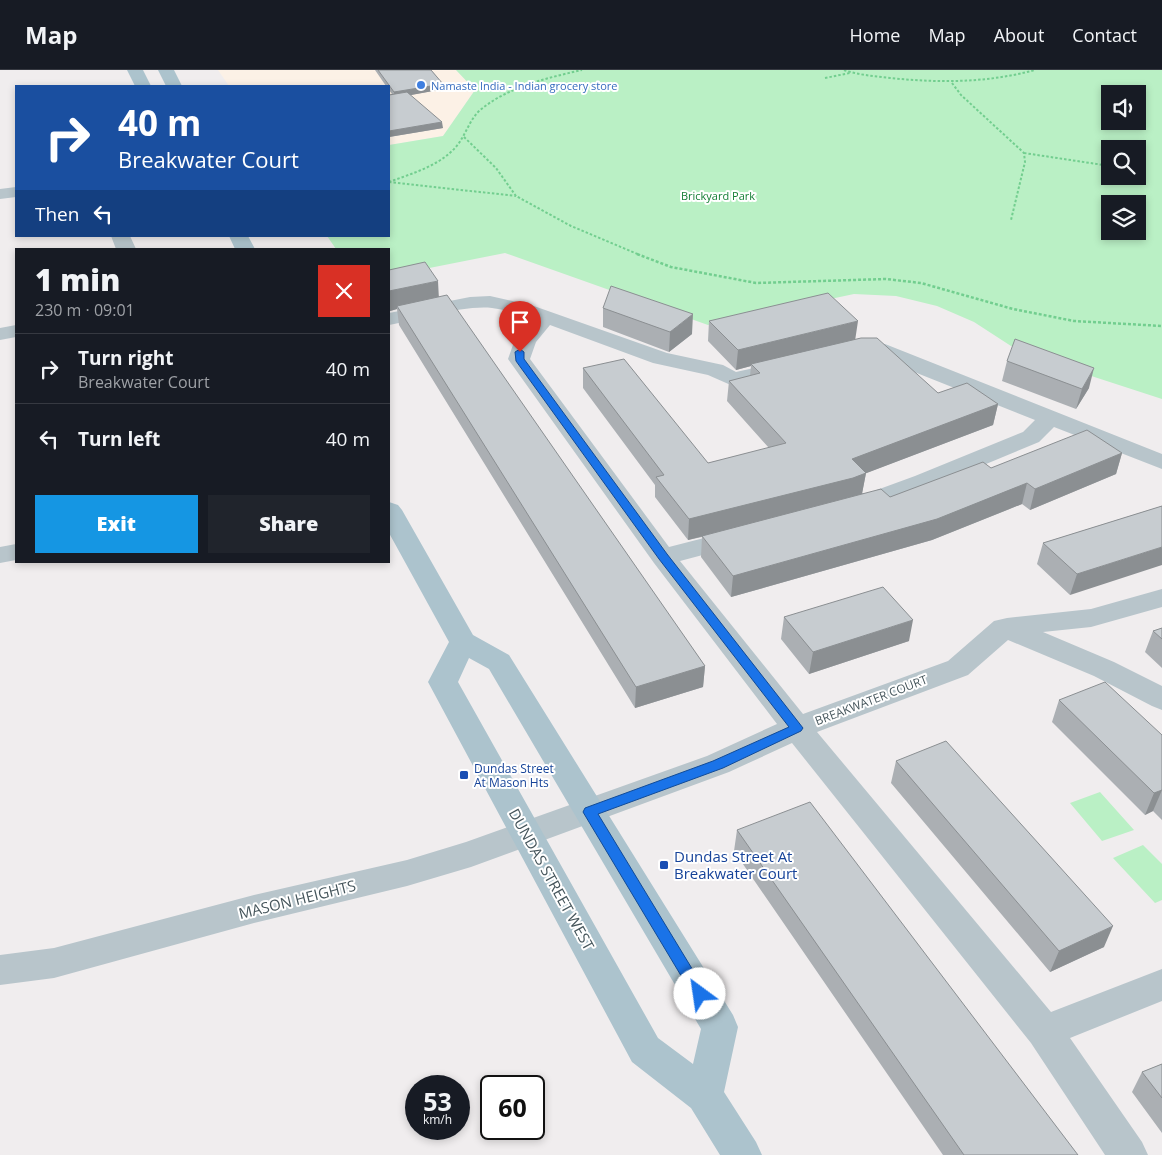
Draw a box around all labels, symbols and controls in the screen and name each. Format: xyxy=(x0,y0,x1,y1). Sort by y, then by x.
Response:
text: Map xyxy=(25,18,77,51)
text: Home xyxy=(850,23,900,47)
text: Map xyxy=(928,23,966,47)
text: About xyxy=(994,23,1044,47)
text: Contact xyxy=(1072,23,1137,47)
place label: Namaste India - Indian grocery store xyxy=(431,78,617,93)
marker: Namaste India - Indian grocery store xyxy=(415,79,427,91)
map controls xyxy=(1101,85,1146,240)
button: sound xyxy=(1101,85,1146,130)
text: 40 m xyxy=(118,99,201,146)
icon: right xyxy=(35,105,100,170)
button: search xyxy=(1101,140,1146,185)
text: Breakwater Court xyxy=(118,144,299,174)
park label: Brickyard Park xyxy=(681,188,755,203)
button: layers xyxy=(1101,195,1146,240)
icon: left xyxy=(89,200,117,228)
text: Then xyxy=(35,201,79,227)
text: 1 min xyxy=(35,259,120,300)
button: close xyxy=(318,265,370,317)
text: 230 m · 09:01 xyxy=(35,299,135,321)
pin xyxy=(499,301,541,352)
icon: arrive xyxy=(506,308,534,336)
text: Turn right xyxy=(78,345,173,371)
icon: right xyxy=(35,355,63,383)
text: 40 m xyxy=(326,356,370,382)
text: Breakwater Court xyxy=(78,371,210,393)
icon: left xyxy=(35,425,63,453)
text: Turn left xyxy=(78,426,160,452)
text: 40 m xyxy=(326,426,370,452)
button: Exit xyxy=(35,495,198,553)
button: Share xyxy=(208,495,370,553)
street label: BREAKWATER COURT xyxy=(812,671,930,729)
place label: Dundas Street At Mason Hts xyxy=(474,760,554,791)
marker: Dundas Street At Mason Hts xyxy=(458,769,470,781)
street label: DUNDAS STREET WEST xyxy=(505,805,600,954)
place label: Dundas Street At Breakwater Court xyxy=(674,846,797,883)
marker: Dundas Street At Breakwater Court xyxy=(658,859,670,871)
street label: MASON HEIGHTS xyxy=(236,875,358,923)
position arrow xyxy=(673,967,725,1019)
speed limit sign: 60 xyxy=(480,1075,545,1140)
text: 53 xyxy=(423,1084,452,1118)
text: km/h xyxy=(423,1111,452,1128)

